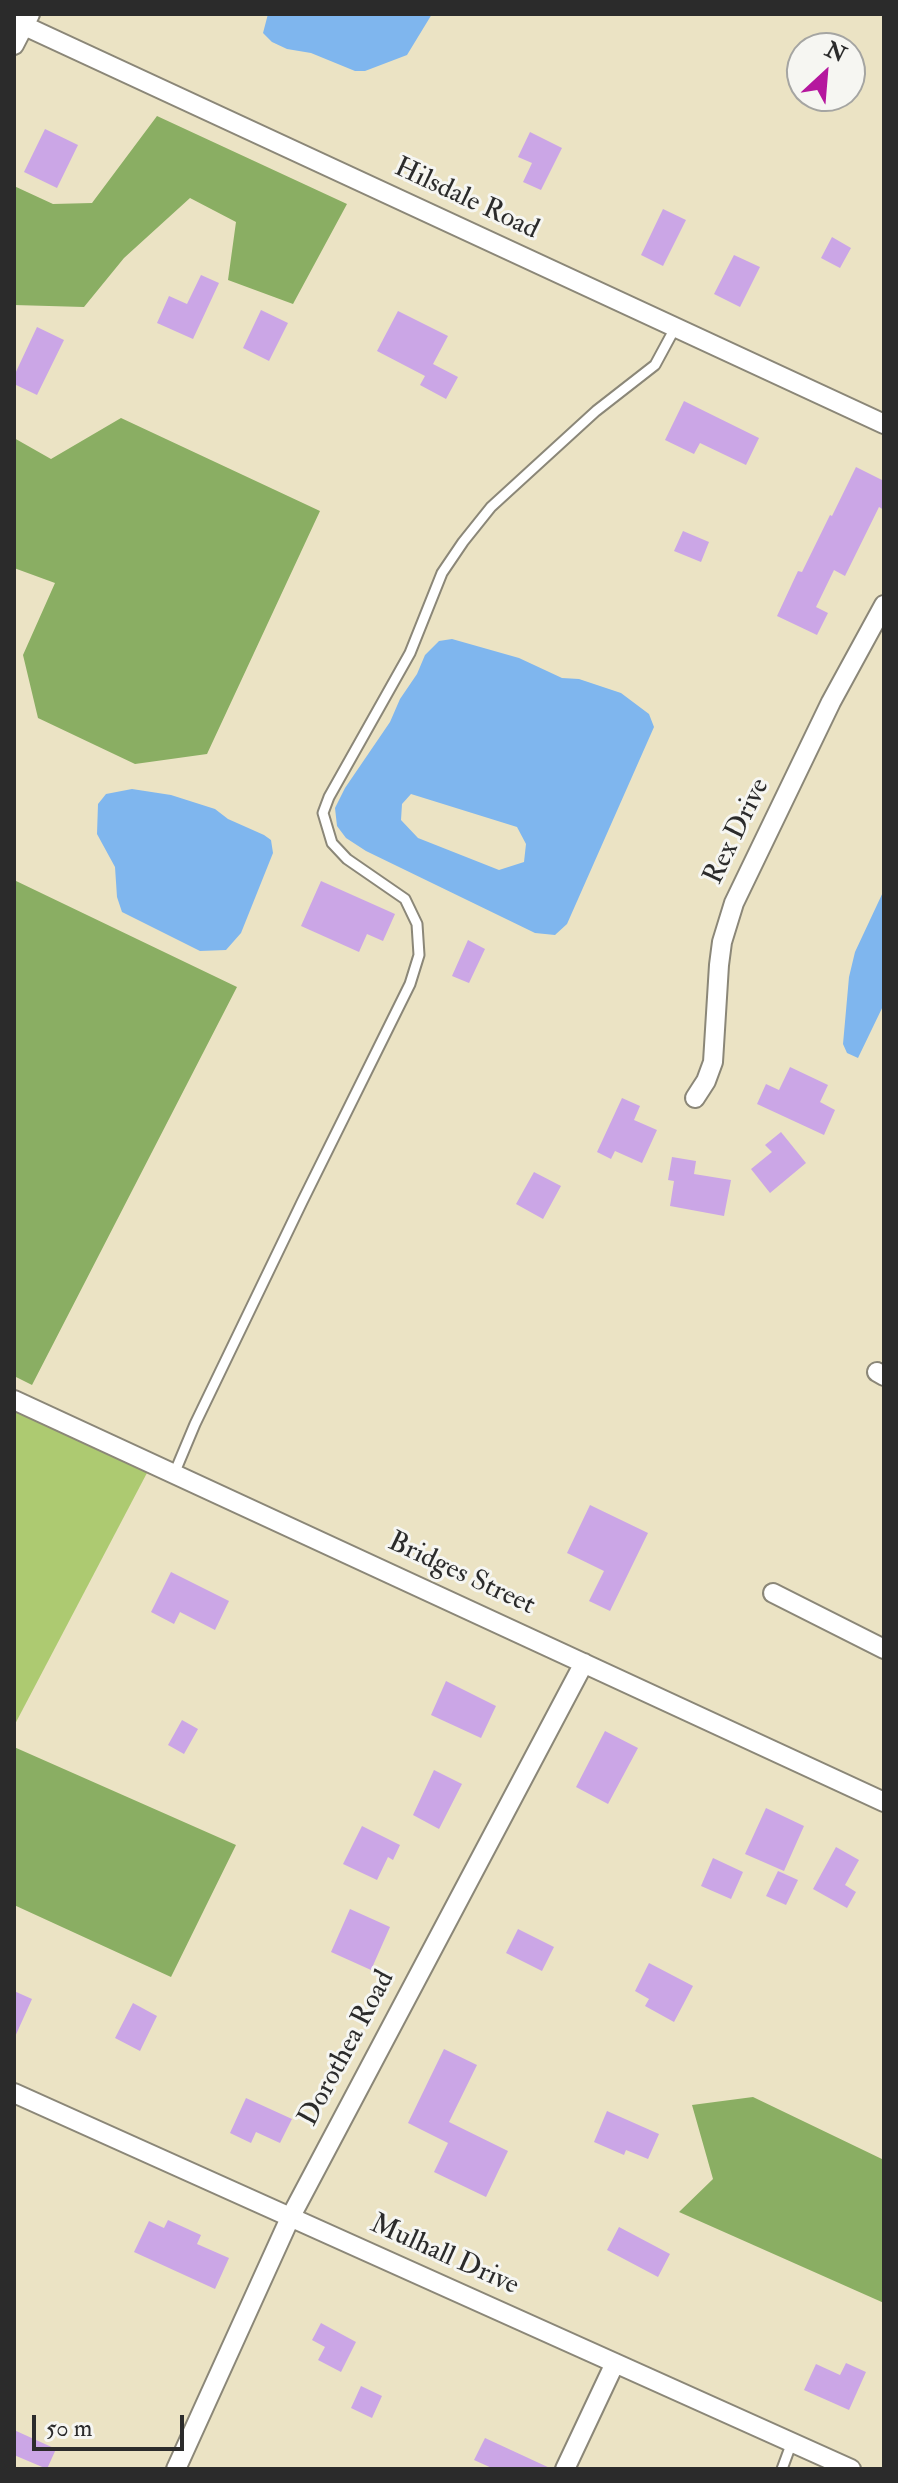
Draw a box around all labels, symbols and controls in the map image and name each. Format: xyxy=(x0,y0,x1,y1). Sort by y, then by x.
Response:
north arrow xyxy=(786,32,866,112)
text: N xyxy=(821,35,851,69)
street label: Hilsdale Road xyxy=(388,152,544,248)
street label: Rex Drive xyxy=(698,773,778,891)
street label: Bridges Street xyxy=(382,1526,540,1624)
street label: Dorothea Road xyxy=(293,1965,403,2133)
street label: Mulhall Drive xyxy=(365,2208,523,2304)
scale bar xyxy=(36,2399,188,2449)
text: 50 m xyxy=(46,2413,92,2444)

